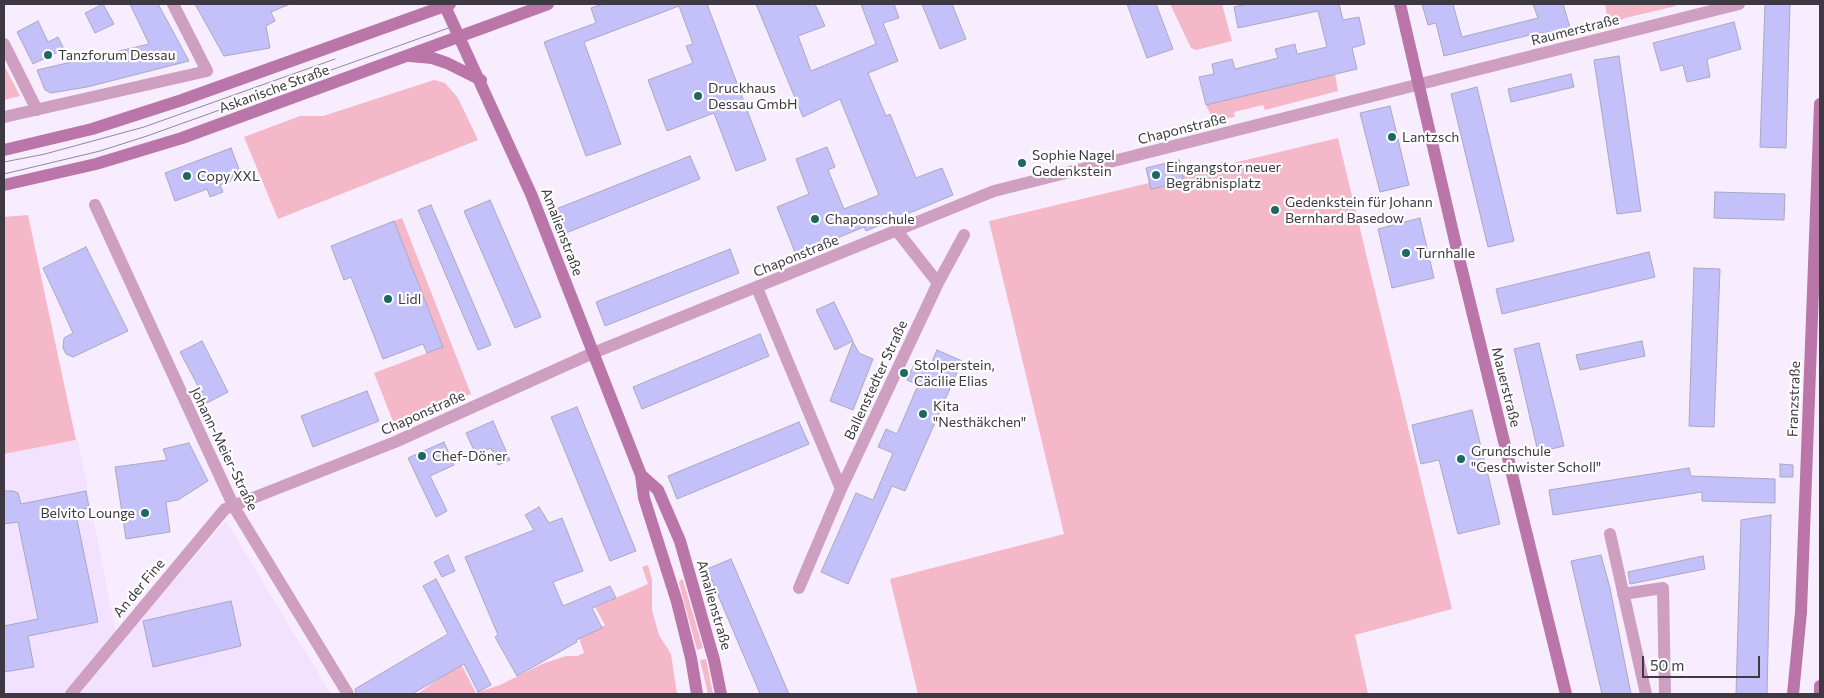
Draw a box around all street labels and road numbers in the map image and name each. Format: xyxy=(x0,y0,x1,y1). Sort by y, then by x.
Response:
street label: Raumerstraße xyxy=(1529,11,1621,49)
street label: Askanische Straße xyxy=(216,61,332,117)
street label: Chaponstraße xyxy=(1136,110,1228,148)
street label: Amalienstraße xyxy=(538,186,586,278)
street label: Chaponstraße xyxy=(751,231,841,281)
street label: Ballenstedter Straße xyxy=(841,318,911,442)
street label: Mauerstraße xyxy=(1488,345,1524,429)
street label: Franzstraße xyxy=(1784,361,1804,437)
street label: Johann-Meier-Straße xyxy=(187,384,261,514)
street label: Chaponstraße xyxy=(378,387,468,439)
street label: An der Fine xyxy=(110,555,168,621)
street label: Amalienstraße xyxy=(693,558,735,652)

